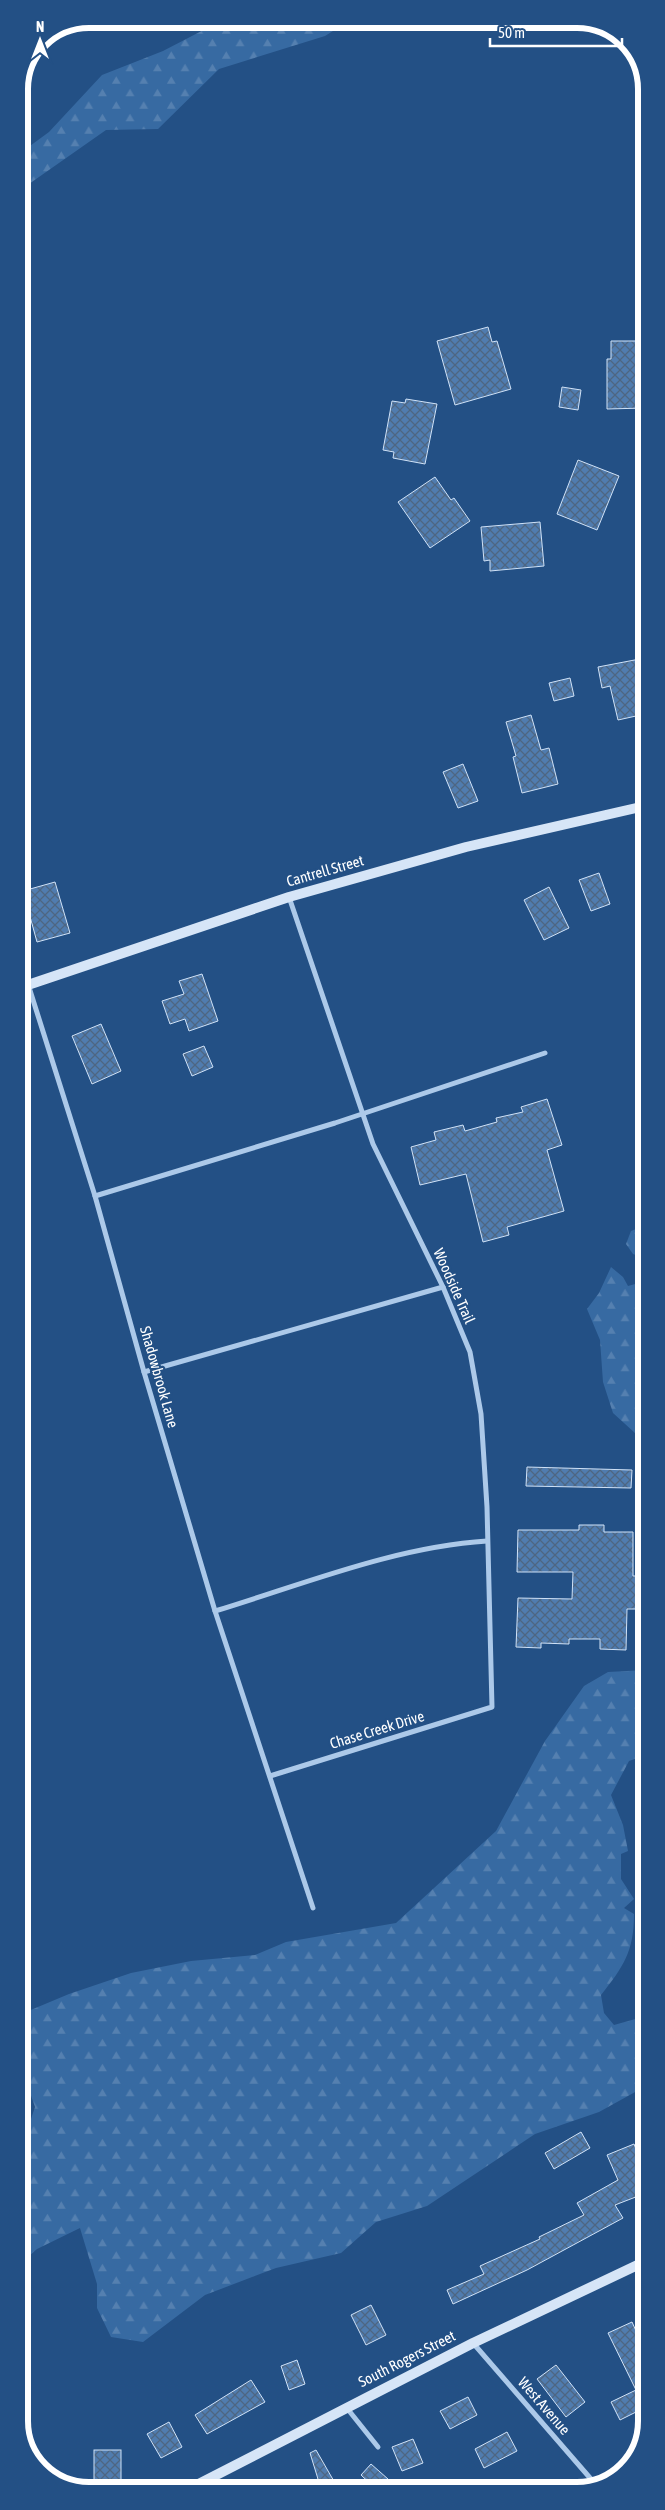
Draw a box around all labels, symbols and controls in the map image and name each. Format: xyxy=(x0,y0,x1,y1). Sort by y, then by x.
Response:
north arrow xyxy=(15,15,65,65)
scale bar xyxy=(490,15,622,47)
text: N xyxy=(36,19,44,35)
text: 50 m xyxy=(498,24,525,41)
street label: Cantrell Street xyxy=(284,851,365,890)
street label: Woodside Trail xyxy=(430,1246,479,1326)
street label: Shadowbrook Lane xyxy=(137,1324,182,1430)
street label: Chase Creek Drive xyxy=(328,1707,426,1752)
street label: South Rogers Street xyxy=(355,2327,458,2390)
street label: West Avenue xyxy=(515,2374,574,2438)

